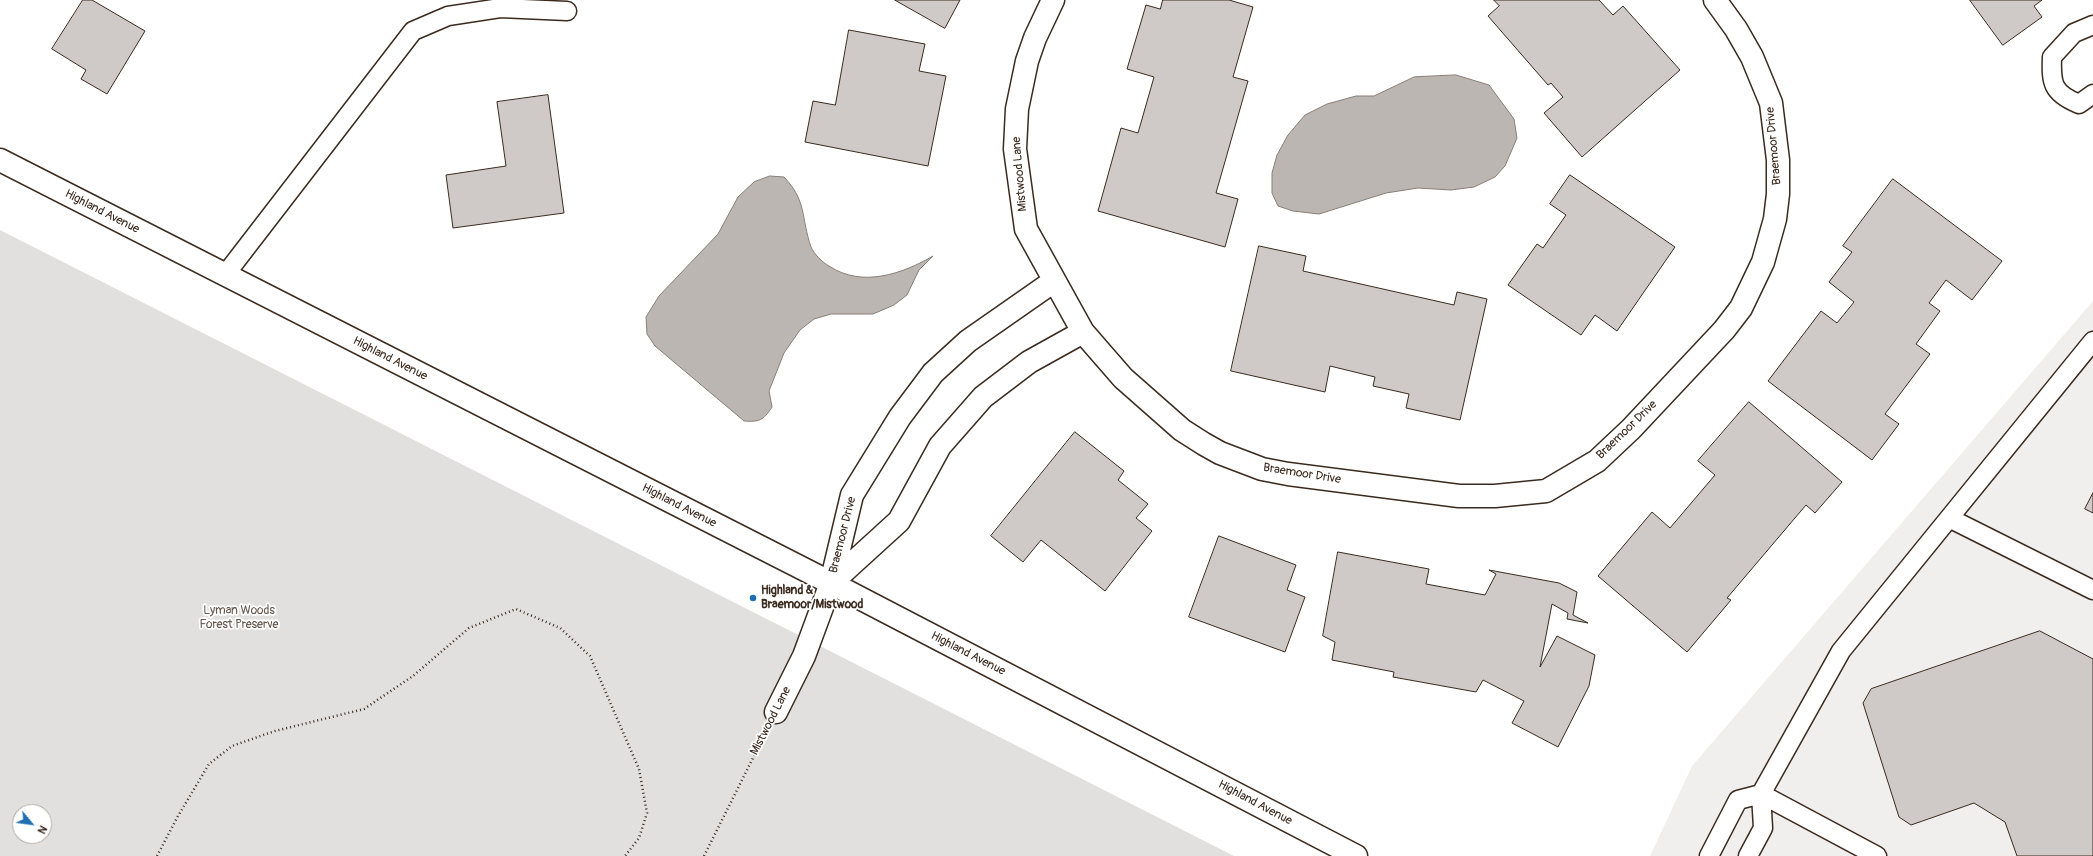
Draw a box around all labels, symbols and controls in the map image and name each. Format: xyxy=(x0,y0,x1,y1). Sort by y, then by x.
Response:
street label: Braemoor Drive xyxy=(1763,106,1785,186)
street label: Mistwood Lane xyxy=(1010,136,1030,212)
street label: Highland Avenue xyxy=(62,187,142,237)
street label: Highland Avenue xyxy=(350,334,430,384)
street label: Braemoor Drive xyxy=(1594,398,1660,462)
street label: Braemoor Drive xyxy=(1262,461,1342,487)
street label: Highland Avenue xyxy=(639,481,719,531)
street label: Braemoor Drive xyxy=(827,495,859,575)
place label: Highland & Braemoor/Mistwood xyxy=(761,584,863,612)
marker: Highland & Braemoor/Mistwood xyxy=(748,593,758,603)
park label: Lyman Woods Forest Preserve xyxy=(199,604,279,632)
street label: Highland Avenue xyxy=(928,629,1008,679)
street label: Mistwood Lane xyxy=(748,684,794,758)
street label: Highland Avenue xyxy=(1216,777,1294,829)
north arrow xyxy=(12,804,52,844)
text: N xyxy=(35,823,50,836)

